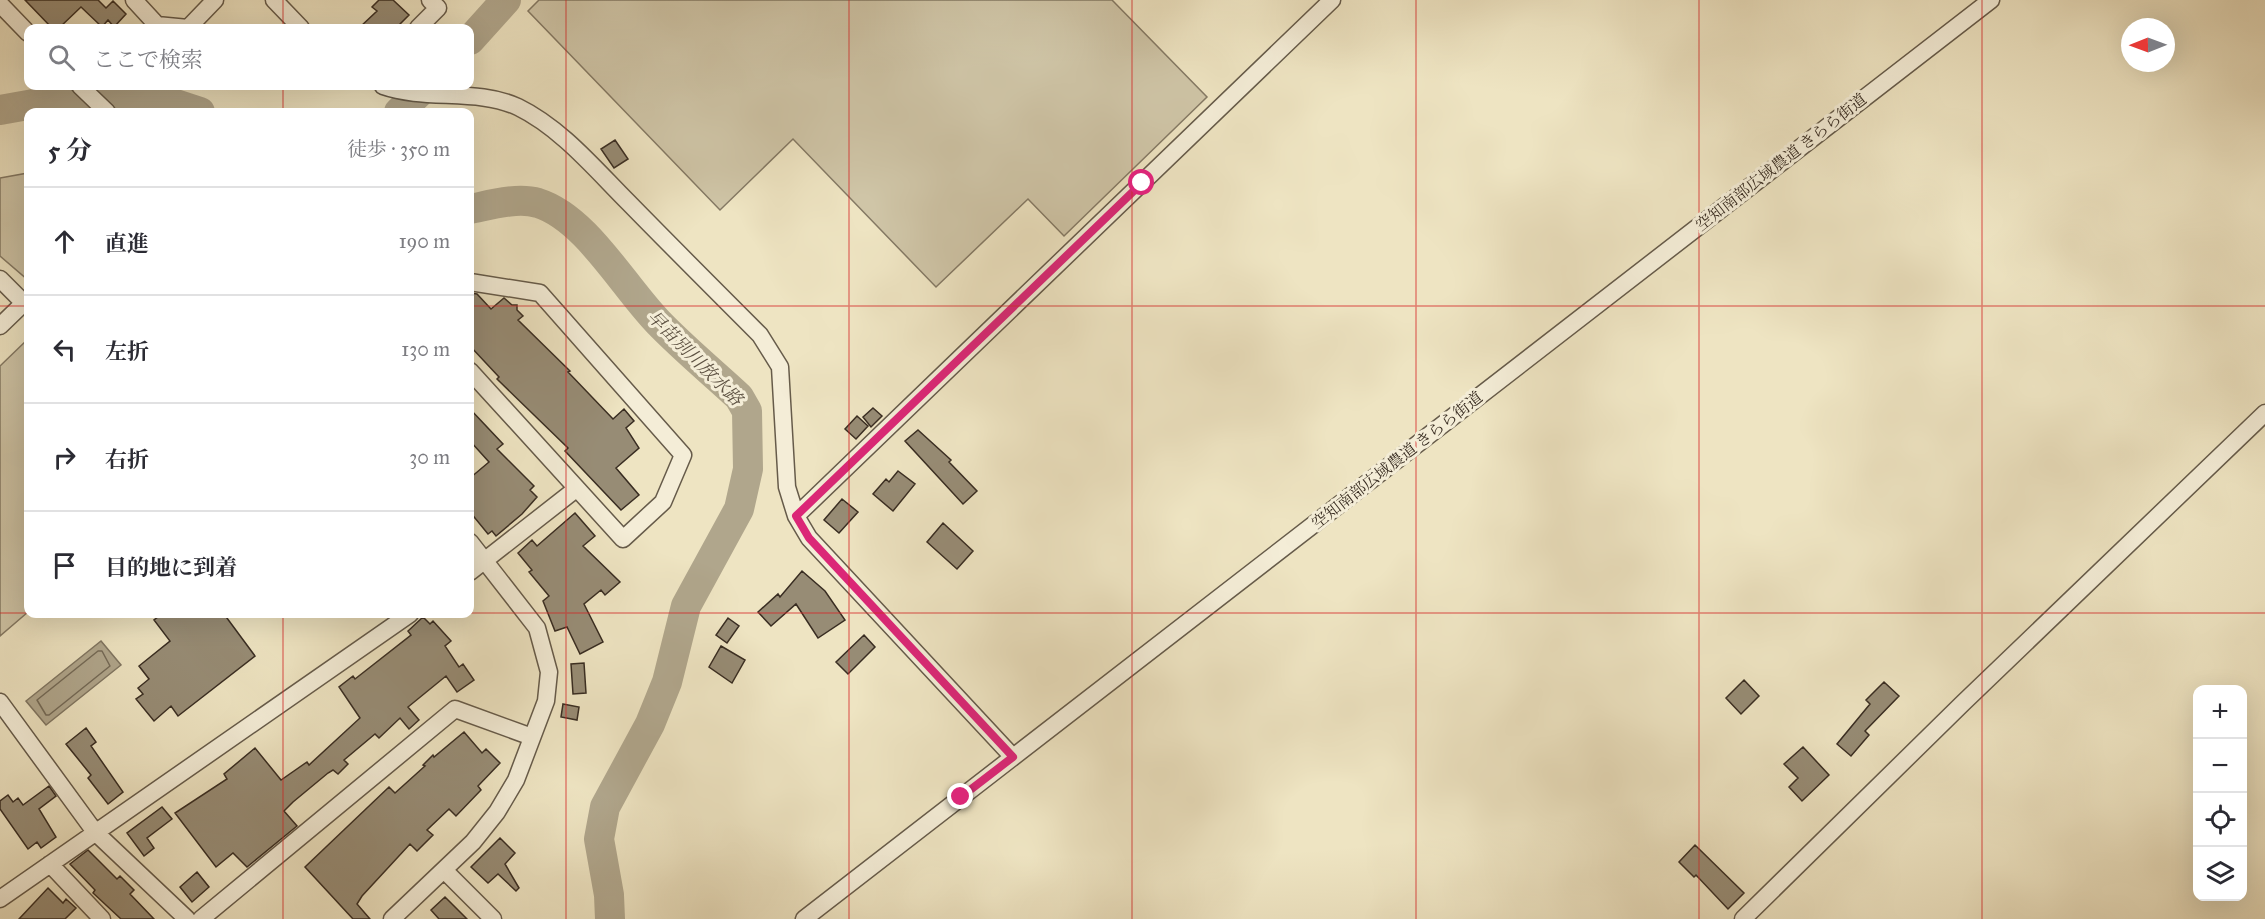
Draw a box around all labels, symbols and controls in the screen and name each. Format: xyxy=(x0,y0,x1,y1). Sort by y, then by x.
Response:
north arrow xyxy=(2121,18,2175,72)
search box xyxy=(24,24,474,90)
icon: search xyxy=(45,41,78,74)
text: ここで検索 xyxy=(93,46,203,73)
street label: 空知南部広域農道 きらら街道 xyxy=(1692,89,1870,235)
text: 5 分 xyxy=(48,134,92,166)
text: 徒歩 · 350 m xyxy=(347,137,450,161)
route start xyxy=(1128,169,1154,195)
icon: ahead xyxy=(48,225,81,258)
text: 190 m xyxy=(399,229,450,253)
text: 直進 xyxy=(105,230,149,257)
water label: 早苗別川放水路 xyxy=(643,306,749,412)
icon: left xyxy=(48,333,81,366)
text: 130 m xyxy=(401,337,450,361)
text: 左折 xyxy=(105,338,149,365)
street label: 空知南部広域農道 きらら街道 xyxy=(1308,387,1486,533)
icon: right xyxy=(48,441,81,474)
text: 30 m xyxy=(409,445,450,469)
text: 右折 xyxy=(105,446,149,473)
icon: arrive xyxy=(48,549,81,582)
text: 目的地に到着 xyxy=(105,554,237,581)
map controls xyxy=(2193,685,2247,901)
button: + xyxy=(2193,685,2247,739)
button: − xyxy=(2193,739,2247,793)
route end xyxy=(947,783,973,809)
button: locate xyxy=(2193,793,2247,847)
button: layers xyxy=(2193,847,2247,901)

